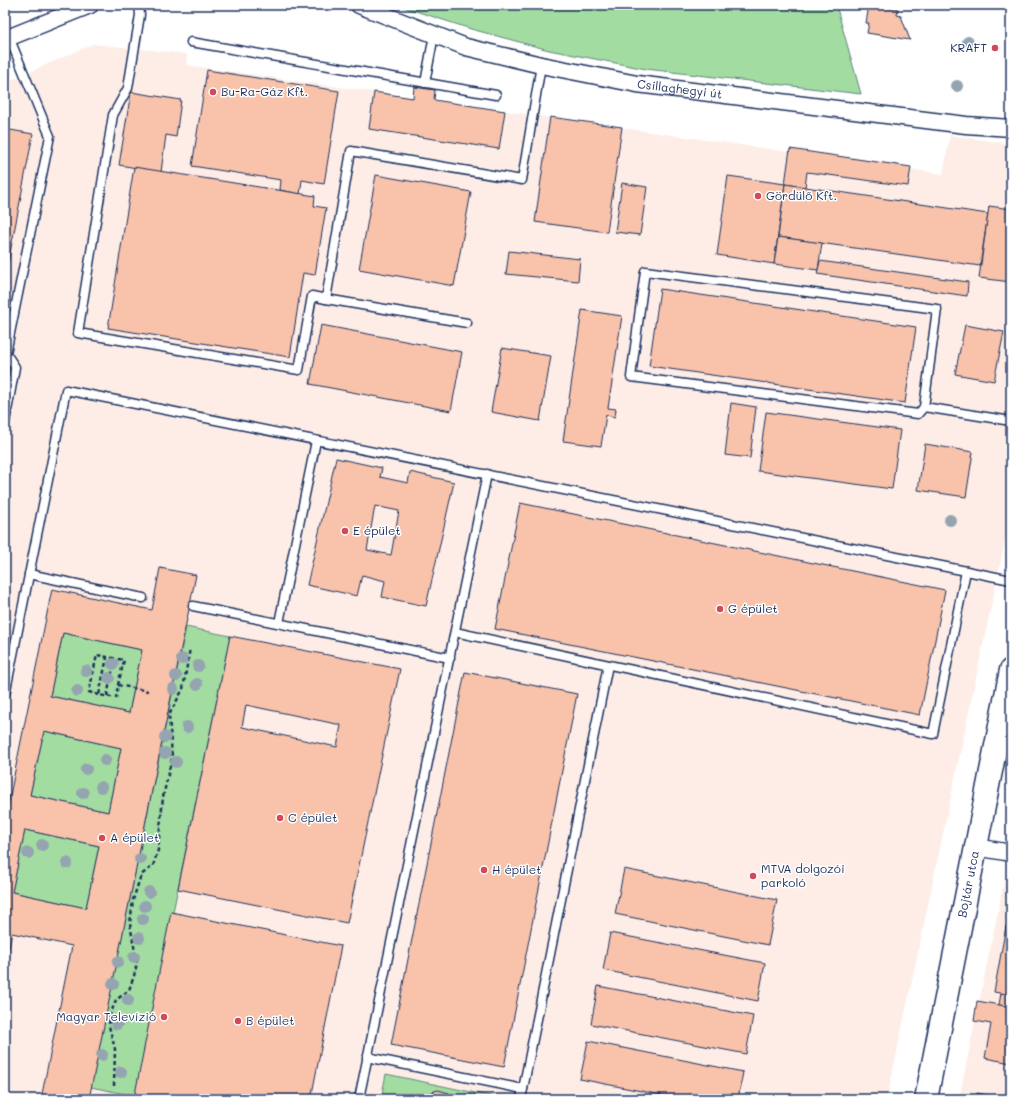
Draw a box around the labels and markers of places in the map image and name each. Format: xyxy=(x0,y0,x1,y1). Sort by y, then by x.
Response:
place label: KRAFT xyxy=(950,39,987,55)
marker: KRAFT xyxy=(990,43,1000,53)
place label: Bu-Ra-Gáz Kft. xyxy=(221,83,308,99)
marker: Bu-Ra-Gáz Kft. xyxy=(208,87,218,97)
place label: Gördülő Kft. xyxy=(766,187,837,203)
marker: Gördülő Kft. xyxy=(753,191,763,201)
place label: E épület xyxy=(353,522,401,538)
marker: E épület xyxy=(340,526,350,536)
place label: G épület xyxy=(728,600,778,616)
marker: G épület xyxy=(715,604,725,614)
place label: C épület xyxy=(288,809,338,825)
marker: C épület xyxy=(275,813,285,823)
place label: A épület xyxy=(110,829,159,845)
marker: A épület xyxy=(97,833,107,843)
place label: MTVA dolgozói parkoló xyxy=(761,860,845,890)
place label: H épület xyxy=(492,861,542,877)
marker: H épület xyxy=(479,865,489,875)
marker: MTVA dolgozói parkoló xyxy=(748,871,758,881)
place label: Magyar Televízió xyxy=(56,1008,156,1024)
marker: Magyar Televízió xyxy=(159,1012,169,1022)
place label: B épület xyxy=(246,1012,294,1028)
marker: B épület xyxy=(233,1016,243,1026)

